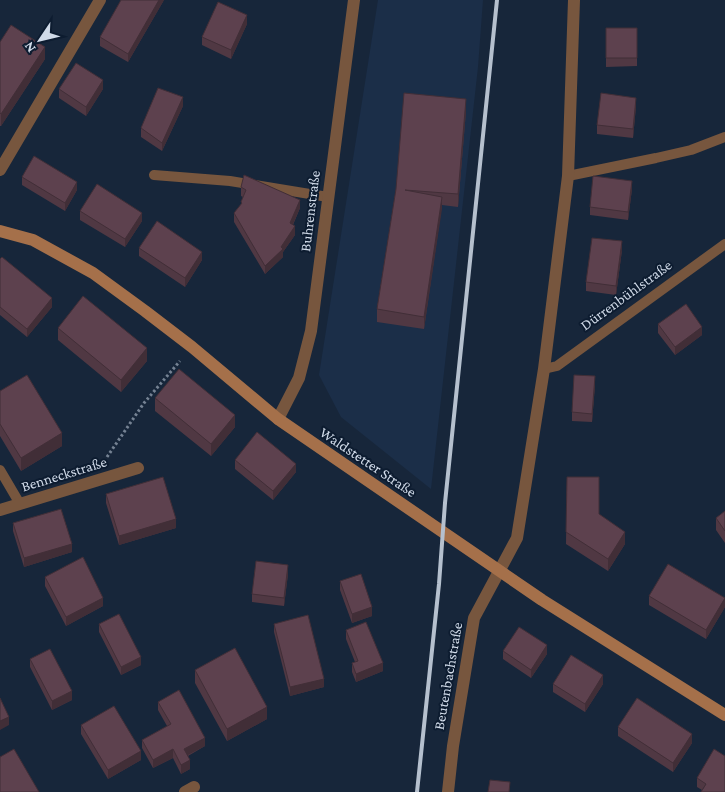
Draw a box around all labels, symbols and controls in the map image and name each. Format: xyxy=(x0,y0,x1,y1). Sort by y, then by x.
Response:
north arrow xyxy=(15,15,65,65)
text: N xyxy=(20,39,39,56)
street label: Buhrenstraße xyxy=(297,169,323,252)
street label: Dürrenbühlstraße xyxy=(577,256,675,333)
street label: Waldstetter Straße xyxy=(317,424,420,500)
street label: Benneckstraße xyxy=(19,453,109,495)
street label: Beutenbachstraße xyxy=(431,621,465,731)

